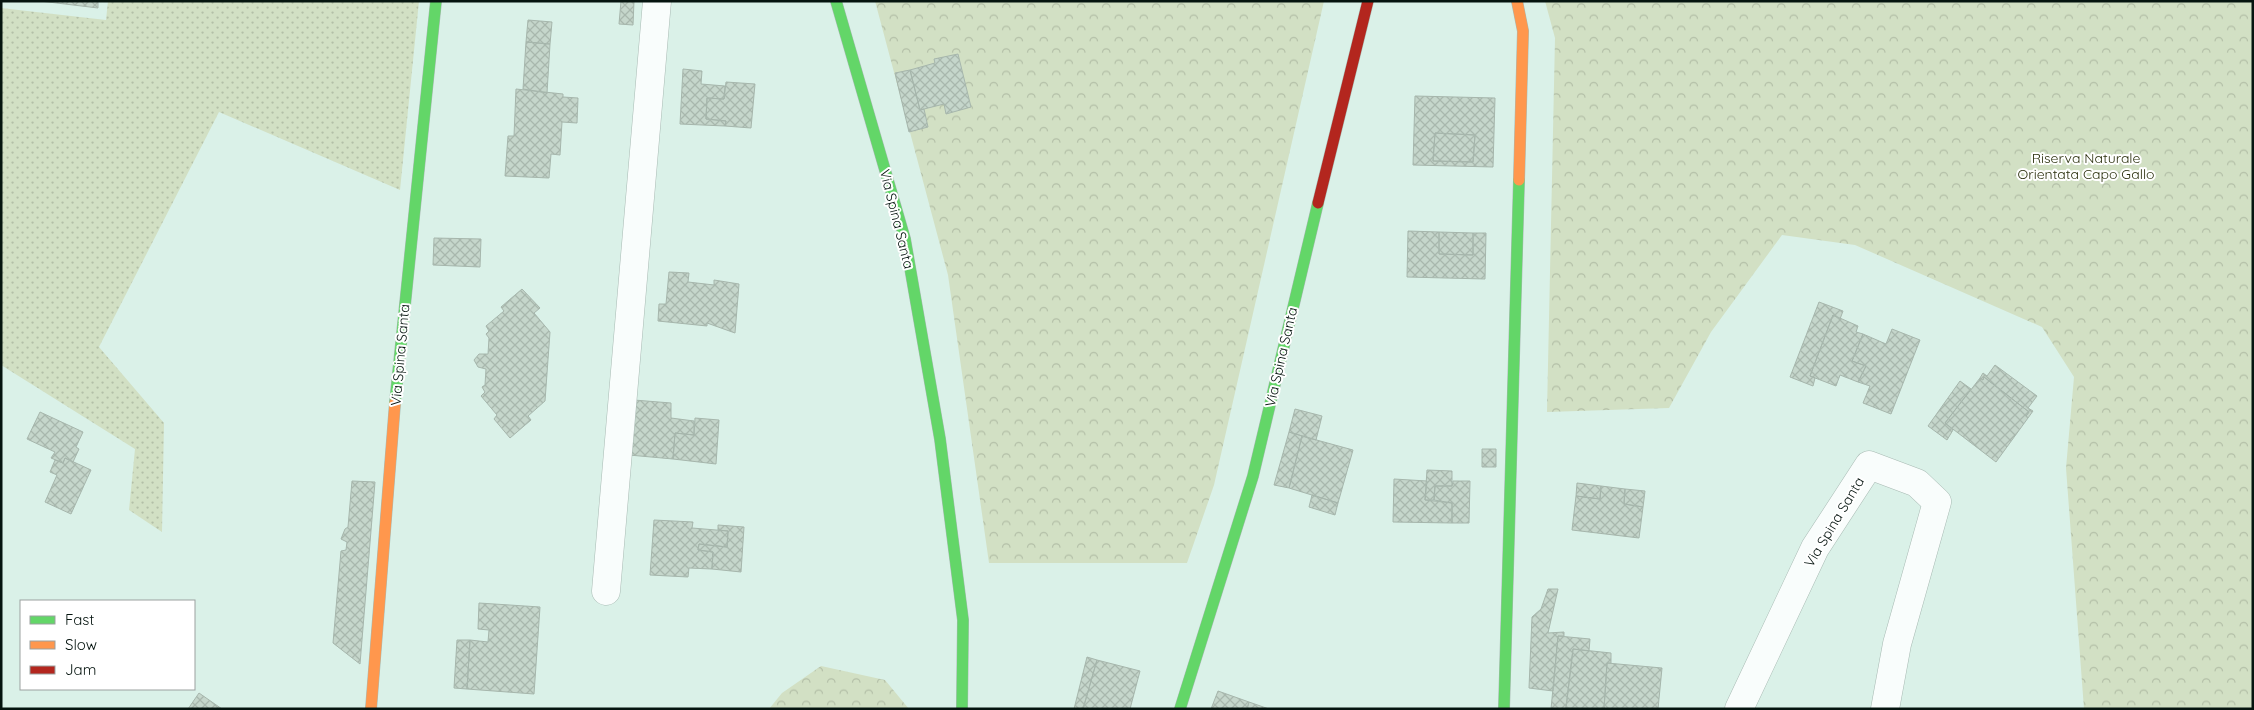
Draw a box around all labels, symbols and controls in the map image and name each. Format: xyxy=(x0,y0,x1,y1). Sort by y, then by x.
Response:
park label: Riserva Naturale Orientata Capo Gallo xyxy=(2018,149,2154,183)
street label: Via Spina Santa xyxy=(876,167,918,271)
street label: Via Spina Santa xyxy=(387,303,413,407)
street label: Via Spina Santa xyxy=(1261,305,1301,409)
street label: Via Spina Santa xyxy=(1800,474,1868,570)
legend xyxy=(20,600,195,690)
text: Fast xyxy=(65,610,94,629)
text: Slow xyxy=(65,635,97,654)
text: Jam xyxy=(65,660,96,679)

